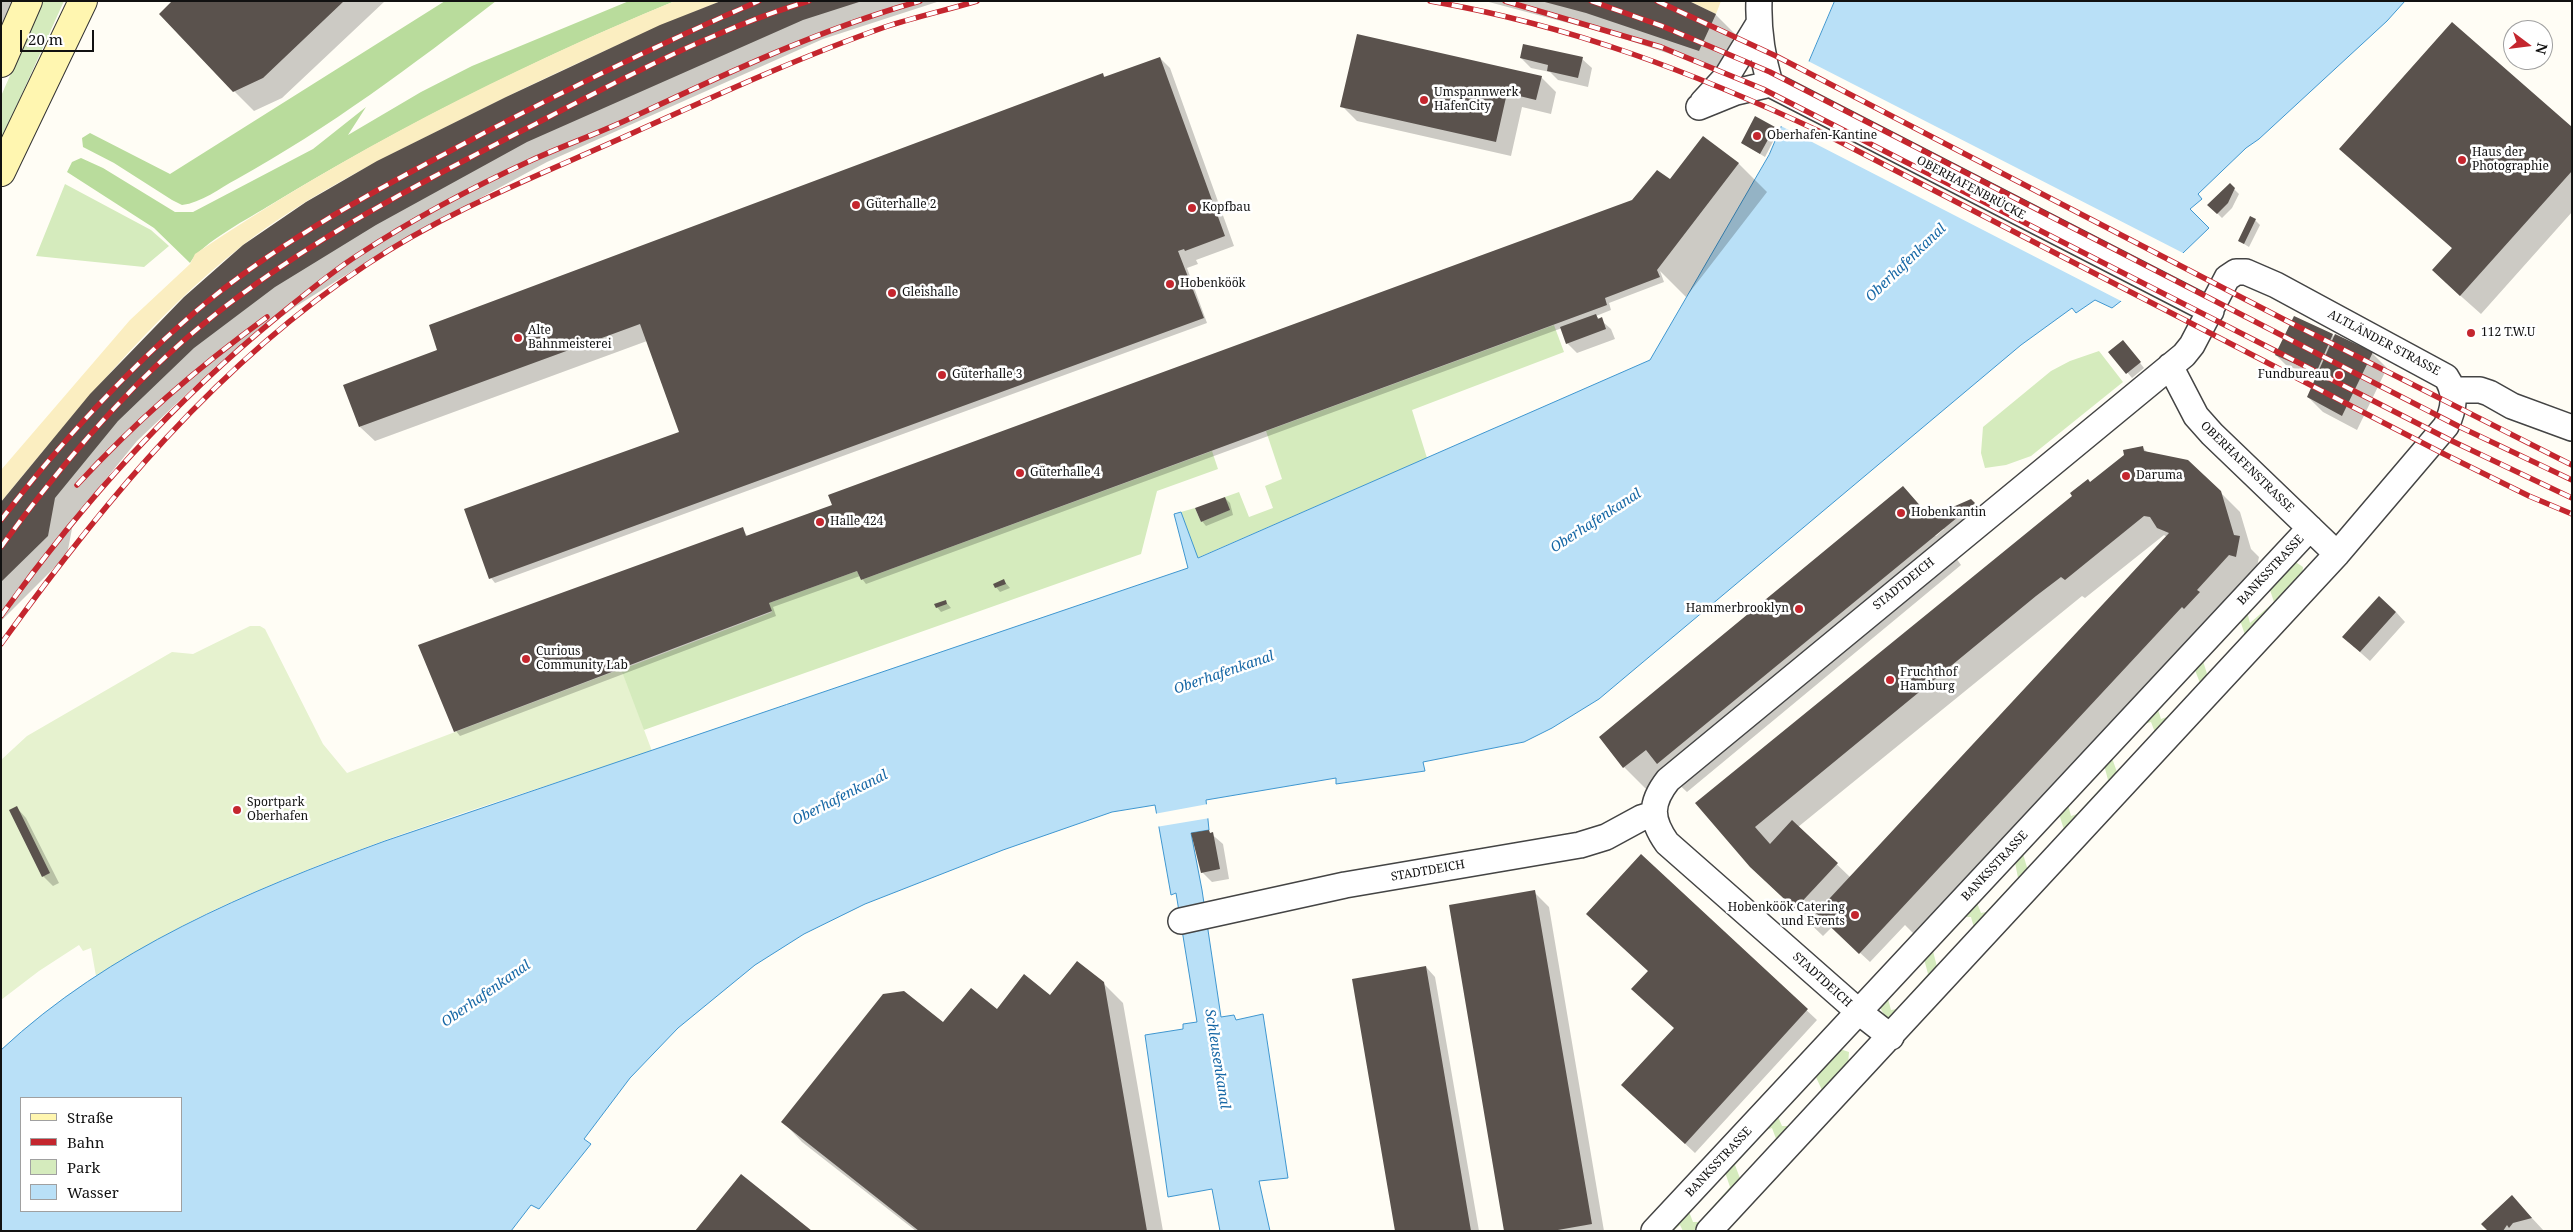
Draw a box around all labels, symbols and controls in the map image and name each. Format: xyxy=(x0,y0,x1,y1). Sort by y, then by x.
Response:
scale bar xyxy=(22,20,96,52)
north arrow xyxy=(2503,20,2553,70)
text: 20 m xyxy=(28,29,63,49)
text: N xyxy=(2531,41,2553,57)
place label: Umspannwerk HafenCity xyxy=(1434,86,1518,114)
marker: Umspannwerk HafenCity xyxy=(1418,94,1430,106)
place label: Oberhafen-Kantine xyxy=(1767,129,1877,143)
marker: Oberhafen-Kantine xyxy=(1751,130,1763,142)
place label: Haus der Photographie xyxy=(2472,146,2549,174)
street label: OBERHAFENBRÜCKE xyxy=(1914,153,2028,223)
marker: Haus der Photographie xyxy=(2456,154,2468,166)
place label: Güterhalle 2 xyxy=(866,198,937,212)
marker: Güterhalle 2 xyxy=(850,199,862,211)
place label: Kopfbau xyxy=(1202,201,1251,215)
marker: Kopfbau xyxy=(1186,202,1198,214)
water label: Oberhafenkanal xyxy=(1862,221,1950,305)
place label: Hobenköök xyxy=(1180,277,1246,291)
marker: Hobenköök xyxy=(1164,278,1176,290)
place label: Gleishalle xyxy=(902,286,958,300)
marker: Gleishalle xyxy=(886,287,898,299)
street label: ALTLÄNDER STRASSE xyxy=(2325,307,2443,379)
place label: Alte Bahnmeisterei xyxy=(528,324,612,352)
place label: 112 T.W.U xyxy=(2481,326,2535,340)
marker: 112 T.W.U xyxy=(2465,327,2477,339)
marker: Alte Bahnmeisterei xyxy=(512,332,524,344)
place label: Güterhalle 3 xyxy=(952,368,1023,382)
place label: Fundbureau xyxy=(2258,368,2329,382)
marker: Güterhalle 3 xyxy=(936,369,948,381)
marker: Fundbureau xyxy=(2333,369,2345,381)
street label: OBERHAFENSTRASSE xyxy=(2197,419,2297,515)
place label: Güterhalle 4 xyxy=(1030,466,1101,480)
marker: Güterhalle 4 xyxy=(1014,467,1026,479)
place label: Daruma xyxy=(2136,469,2183,483)
marker: Daruma xyxy=(2120,470,2132,482)
water label: Oberhafenkanal xyxy=(1547,485,1645,557)
place label: Hobenkantin xyxy=(1911,506,1986,520)
marker: Hobenkantin xyxy=(1895,507,1907,519)
place label: Halle 424 xyxy=(830,515,883,529)
marker: Halle 424 xyxy=(814,516,826,528)
street label: BANKSSTRASSE xyxy=(2235,532,2307,608)
street label: STADTDEICH xyxy=(1870,555,1938,613)
place label: Hammerbrooklyn xyxy=(1686,602,1789,616)
marker: Hammerbrooklyn xyxy=(1793,603,1805,615)
place label: Curious Community Lab xyxy=(536,645,628,673)
water label: Oberhafenkanal xyxy=(1172,648,1276,698)
marker: Curious Community Lab xyxy=(520,653,532,665)
place label: Fruchthof Hamburg xyxy=(1900,666,1957,694)
marker: Fruchthof Hamburg xyxy=(1884,674,1896,686)
water label: Oberhafenkanal xyxy=(790,767,890,829)
place label: Sportpark Oberhafen xyxy=(247,796,308,824)
marker: Sportpark Oberhafen xyxy=(231,804,243,816)
street label: BANKSSTRASSE xyxy=(1959,828,2031,904)
street label: STADTDEICH xyxy=(1390,857,1466,885)
place label: Hobenköök Catering und Events xyxy=(1728,901,1845,929)
marker: Hobenköök Catering und Events xyxy=(1849,909,1861,921)
street label: STADTDEICH xyxy=(1789,950,1855,1010)
water label: Oberhafenkanal xyxy=(438,957,534,1031)
water label: Schleusenkanal xyxy=(1201,1008,1233,1110)
legend xyxy=(20,1097,182,1212)
text: Straße xyxy=(67,1107,113,1127)
street label: BANKSSTRASSE xyxy=(1683,1124,1755,1200)
text: Bahn xyxy=(67,1132,104,1152)
text: Park xyxy=(67,1157,100,1177)
text: Wasser xyxy=(67,1182,119,1202)

